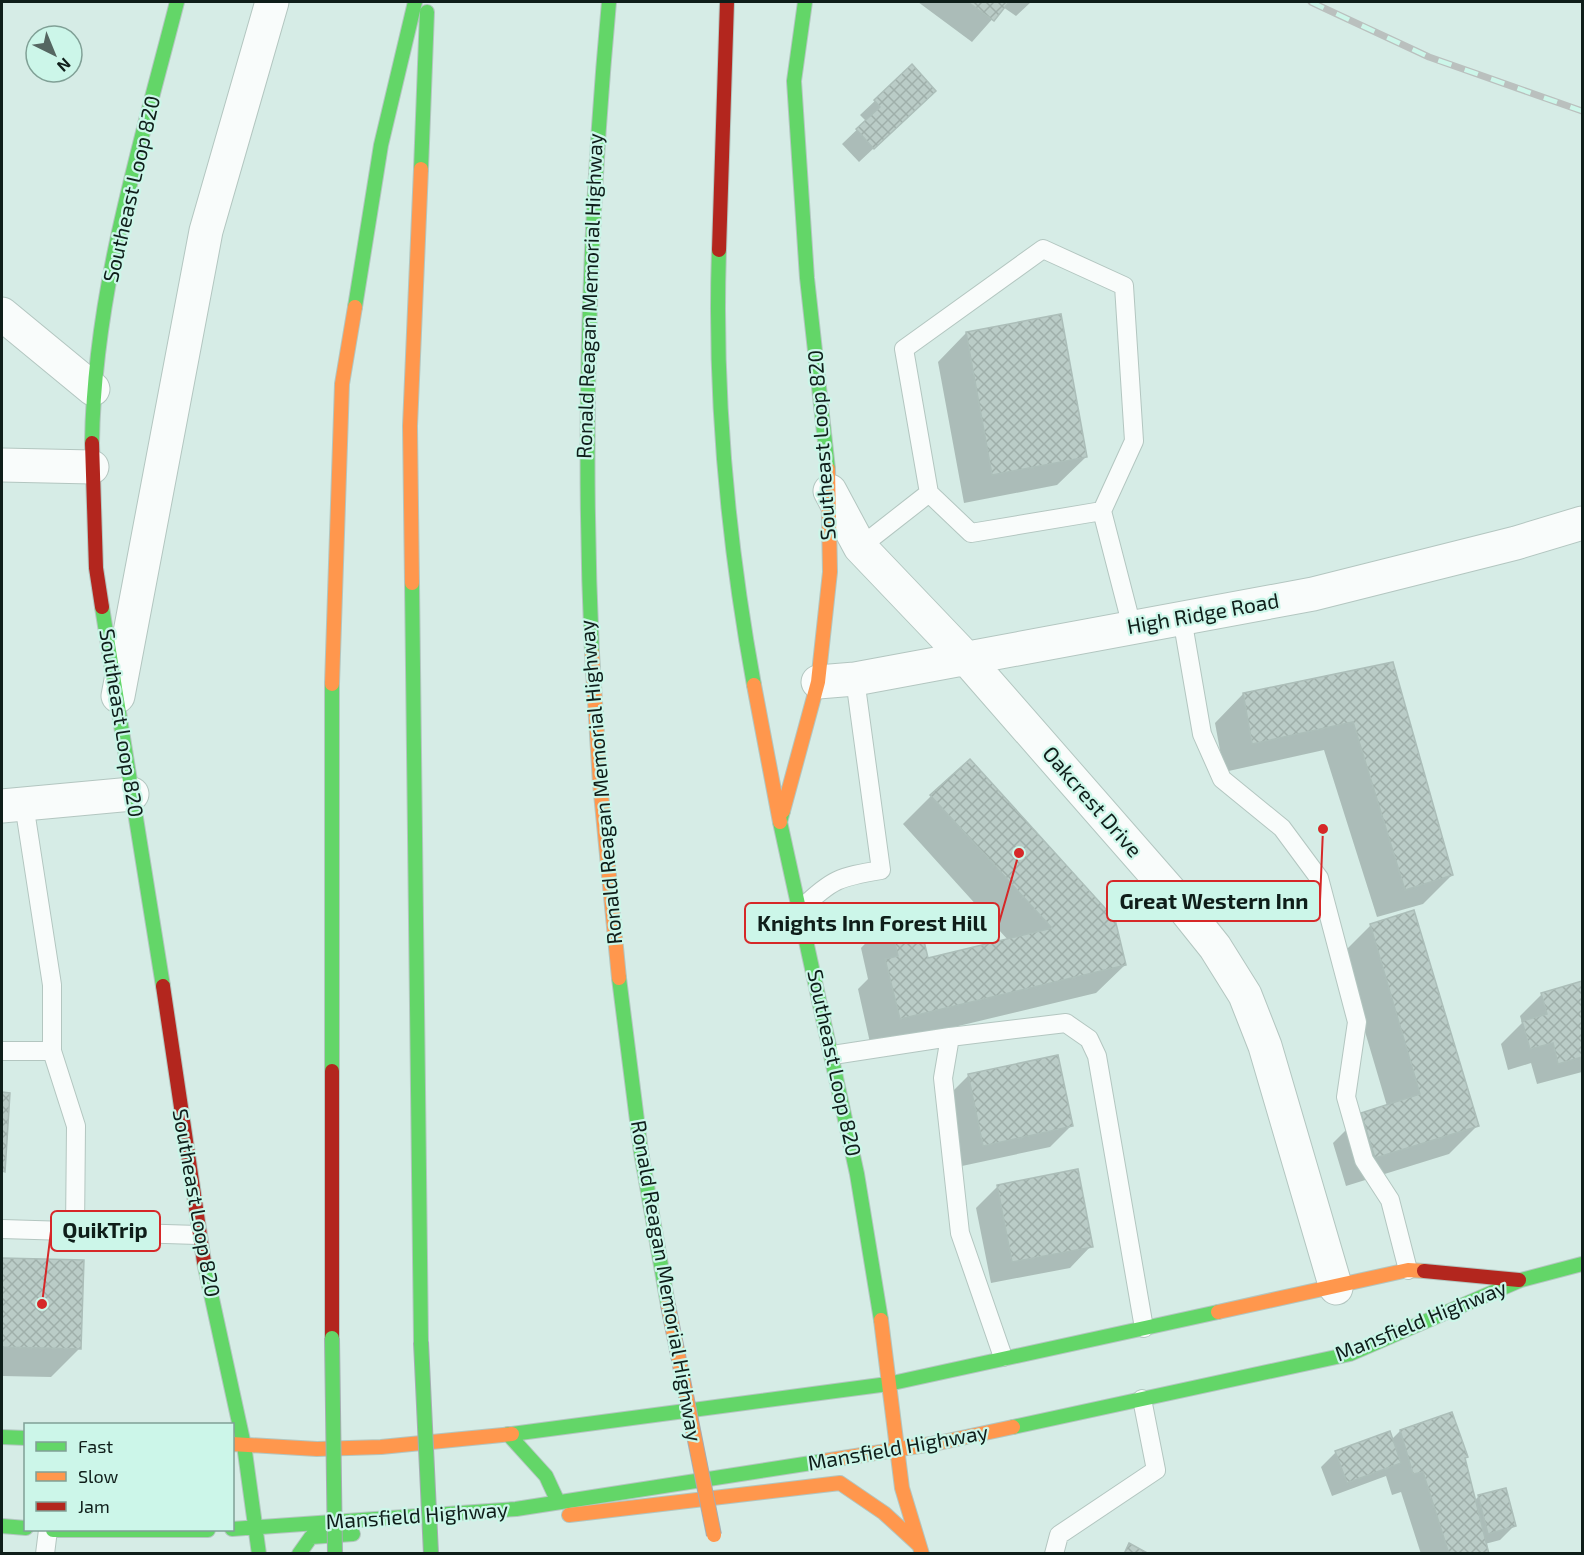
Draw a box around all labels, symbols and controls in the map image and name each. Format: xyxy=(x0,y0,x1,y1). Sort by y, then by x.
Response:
north arrow xyxy=(24,24,84,84)
text: N xyxy=(54,54,75,76)
street label: Southeast Loop 820 xyxy=(97,93,164,284)
street label: Ronald Reagan Memorial Highway xyxy=(570,133,607,459)
street label: Southeast Loop 820 xyxy=(801,349,840,541)
street label: High Ridge Road xyxy=(1125,587,1281,638)
street label: Ronald Reagan Memorial Highway xyxy=(573,619,626,945)
street label: Southeast Loop 820 xyxy=(95,627,150,819)
street label: Oakcrest Drive xyxy=(1038,740,1148,862)
callout: Great Western Inn xyxy=(1107,881,1320,921)
text: Great Western Inn xyxy=(1120,887,1308,913)
callout: Knights Inn Forest Hill xyxy=(745,903,999,943)
text: Knights Inn Forest Hill xyxy=(757,909,988,935)
street label: Southeast Loop 820 xyxy=(803,967,868,1159)
street label: Southeast Loop 820 xyxy=(169,1107,226,1299)
street label: Ronald Reagan Memorial Highway xyxy=(627,1118,708,1443)
callout: QuikTrip xyxy=(51,1211,160,1251)
text: QuikTrip xyxy=(62,1216,148,1243)
street label: Mansfield Highway xyxy=(1331,1274,1510,1365)
street label: Mansfield Highway xyxy=(806,1418,990,1475)
legend xyxy=(24,1423,234,1531)
text: Fast xyxy=(78,1435,113,1457)
text: Slow xyxy=(78,1465,119,1487)
text: Jam xyxy=(78,1495,110,1517)
street label: Mansfield Highway xyxy=(325,1496,509,1533)

